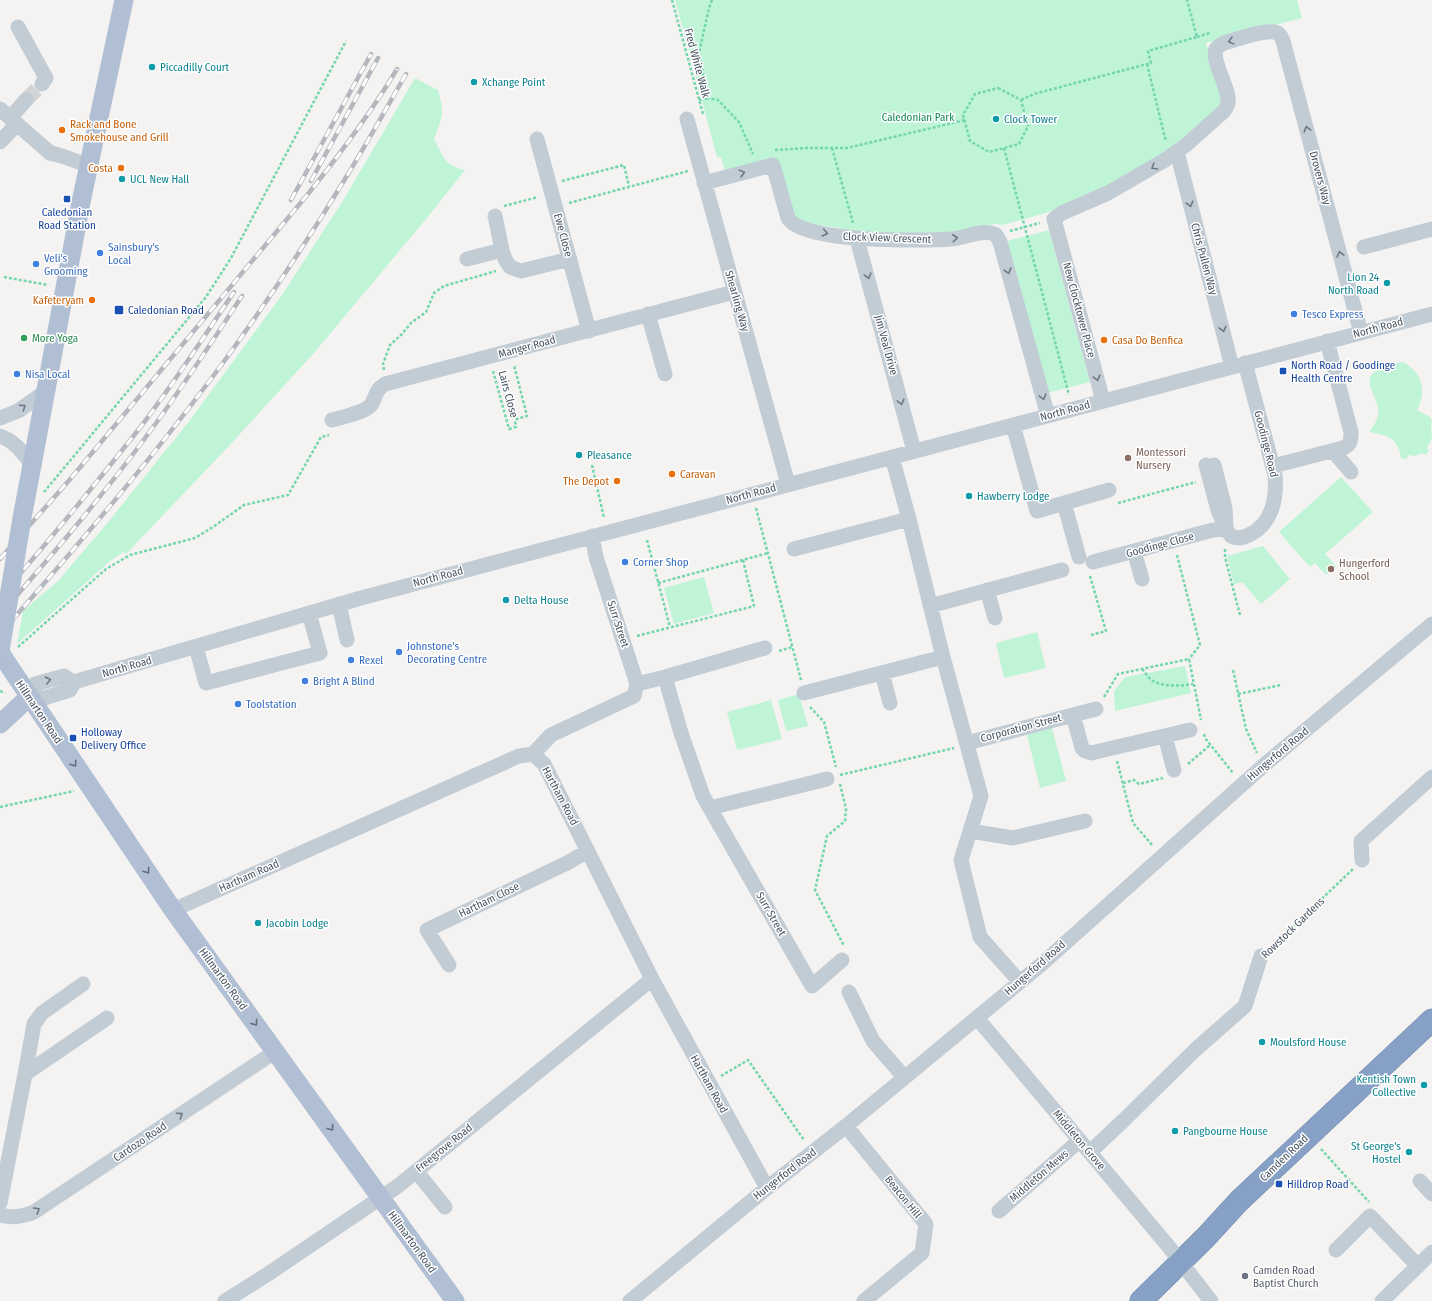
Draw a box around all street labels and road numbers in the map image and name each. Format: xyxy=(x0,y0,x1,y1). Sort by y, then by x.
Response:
street label: Fred White Walk xyxy=(681,27,713,100)
street label: Drovers Way xyxy=(1307,150,1333,206)
street label: Ewe Close xyxy=(551,212,575,258)
street label: Chris Pullen Way xyxy=(1188,222,1220,297)
street label: Clock View Crescent xyxy=(843,230,932,246)
street label: New Clocktower Place xyxy=(1060,261,1098,359)
street label: Shearling Way xyxy=(722,269,752,333)
street label: Jim Veal Drive xyxy=(872,314,900,376)
street label: North Road xyxy=(1352,315,1404,341)
street label: Manger Road xyxy=(497,333,557,361)
street label: Lairs Close xyxy=(495,369,521,419)
street label: North Road xyxy=(1039,398,1091,424)
street label: Goodinge Road xyxy=(1251,409,1281,479)
street label: North Road xyxy=(725,481,777,507)
street label: Goodinge Close xyxy=(1125,530,1195,560)
street label: North Road xyxy=(412,564,464,590)
street label: Surr Street xyxy=(604,599,632,649)
street label: North Road xyxy=(101,654,153,680)
street label: Hillmarton Road xyxy=(13,678,65,746)
street label: Corporation Street xyxy=(979,711,1063,745)
street label: Hungerford Road xyxy=(1245,724,1311,784)
street label: Hartham Road xyxy=(539,764,581,828)
street label: Hartham Road xyxy=(217,857,281,895)
street label: Hartham Close xyxy=(457,880,521,920)
street label: Surr Street xyxy=(753,890,789,939)
street label: Rowstock Gardens xyxy=(1259,895,1327,961)
street label: Hungerford Road xyxy=(1002,938,1068,998)
street label: Hillmarton Road xyxy=(196,946,250,1012)
street label: Hartham Road xyxy=(688,1053,730,1115)
street label: Middleton Grove xyxy=(1050,1107,1108,1173)
street label: Cardozo Road xyxy=(111,1119,169,1165)
street label: Freegrove Road xyxy=(413,1121,475,1175)
street label: Camden Road xyxy=(1257,1132,1311,1184)
street label: Hungerford Road xyxy=(751,1145,819,1203)
street label: Middleton Mews xyxy=(1007,1147,1071,1205)
street label: Beacon Hill xyxy=(882,1173,924,1221)
street label: Hillmarton Road xyxy=(385,1209,439,1275)

